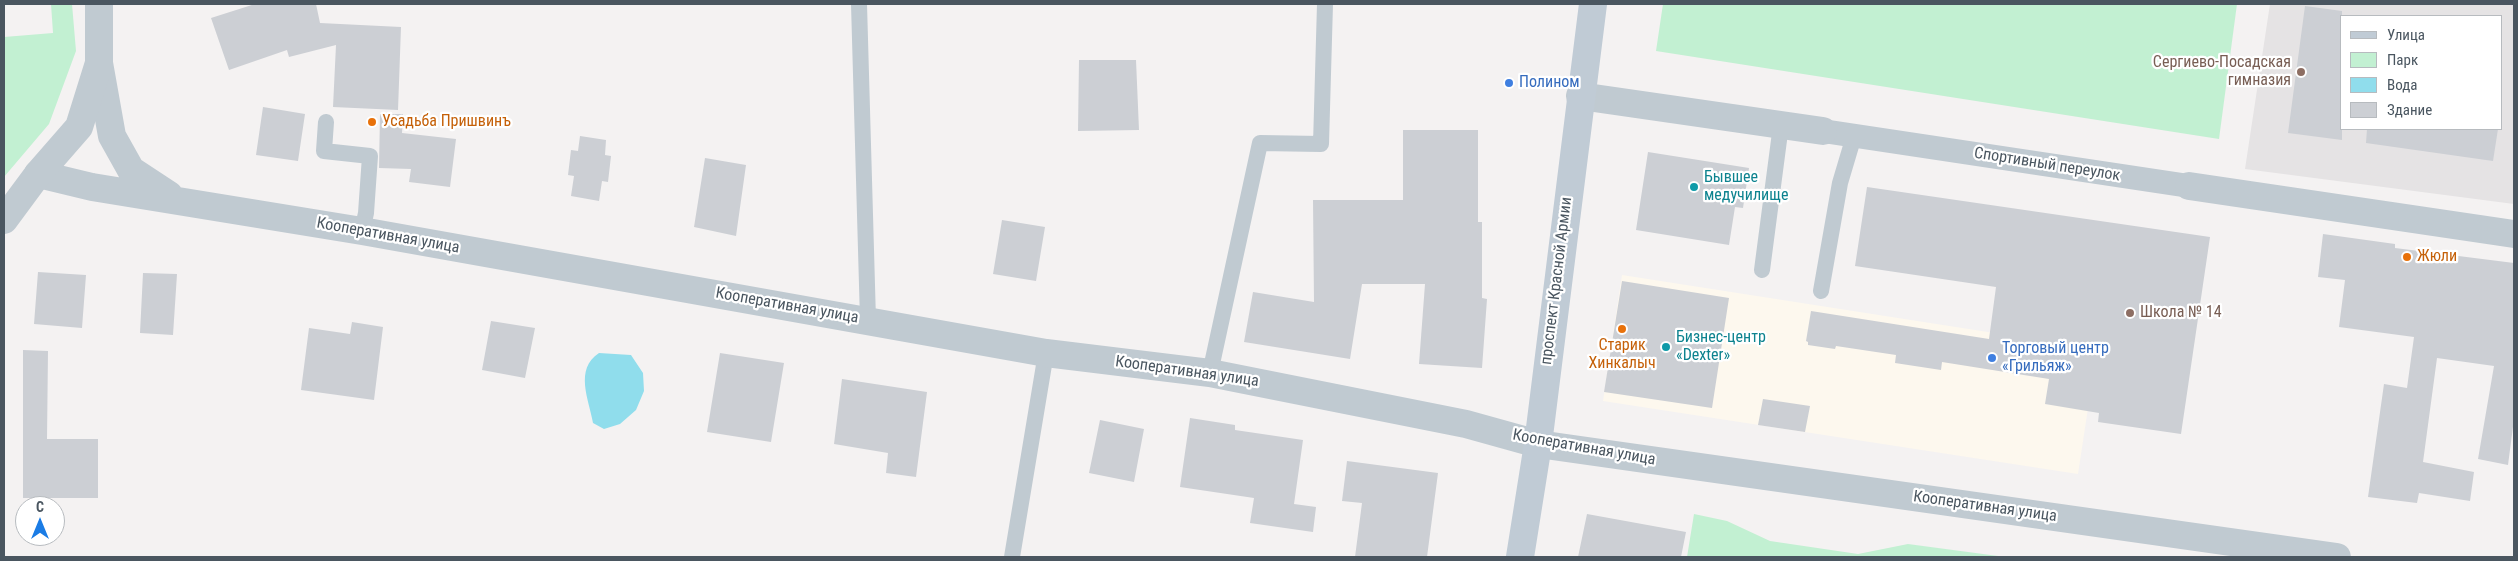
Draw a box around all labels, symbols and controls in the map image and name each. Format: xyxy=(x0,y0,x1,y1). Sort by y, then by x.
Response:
legend xyxy=(2340,15,2503,130)
text: Улица xyxy=(2387,26,2425,44)
text: Парк xyxy=(2387,51,2418,69)
place label: Сергиево-Посадская гимназия xyxy=(2153,53,2291,91)
marker: Сергиево-Посадская гимназия xyxy=(2295,66,2307,78)
place label: Полином xyxy=(1519,73,1580,93)
text: Вода xyxy=(2387,76,2417,94)
marker: Полином xyxy=(1503,77,1515,89)
text: Здание xyxy=(2387,101,2432,119)
place label: Усадьба Пришвинъ xyxy=(382,112,511,132)
marker: Усадьба Пришвинъ xyxy=(366,116,378,128)
street label: Спортивный переулок xyxy=(1973,144,2121,186)
place label: Бывшее медучилище xyxy=(1704,168,1788,206)
marker: Бывшее медучилище xyxy=(1688,181,1700,193)
street label: проспект Красной Армии xyxy=(1537,196,1577,366)
street label: Кооперативная улица xyxy=(315,214,461,258)
place label: Жюли xyxy=(2417,247,2457,267)
marker: Жюли xyxy=(2401,251,2413,263)
street label: Кооперативная улица xyxy=(714,284,860,328)
place label: Школа № 14 xyxy=(2140,303,2222,323)
marker: Школа № 14 xyxy=(2124,307,2136,319)
marker: Старик Хинкалыч xyxy=(1616,323,1628,335)
place label: Бизнес-центр «Dexter» xyxy=(1676,328,1766,366)
place label: Старик Хинкалыч xyxy=(1588,336,1656,374)
place label: Торговый центр «Грильяж» xyxy=(2002,339,2109,377)
marker: Бизнес-центр «Dexter» xyxy=(1660,341,1672,353)
street label: Кооперативная улица xyxy=(1114,352,1260,392)
marker: Торговый центр «Грильяж» xyxy=(1986,352,1998,364)
street label: Кооперативная улица xyxy=(1511,426,1657,470)
street label: Кооперативная улица xyxy=(1912,487,2058,527)
north arrow xyxy=(15,496,65,546)
text: С xyxy=(36,499,44,515)

